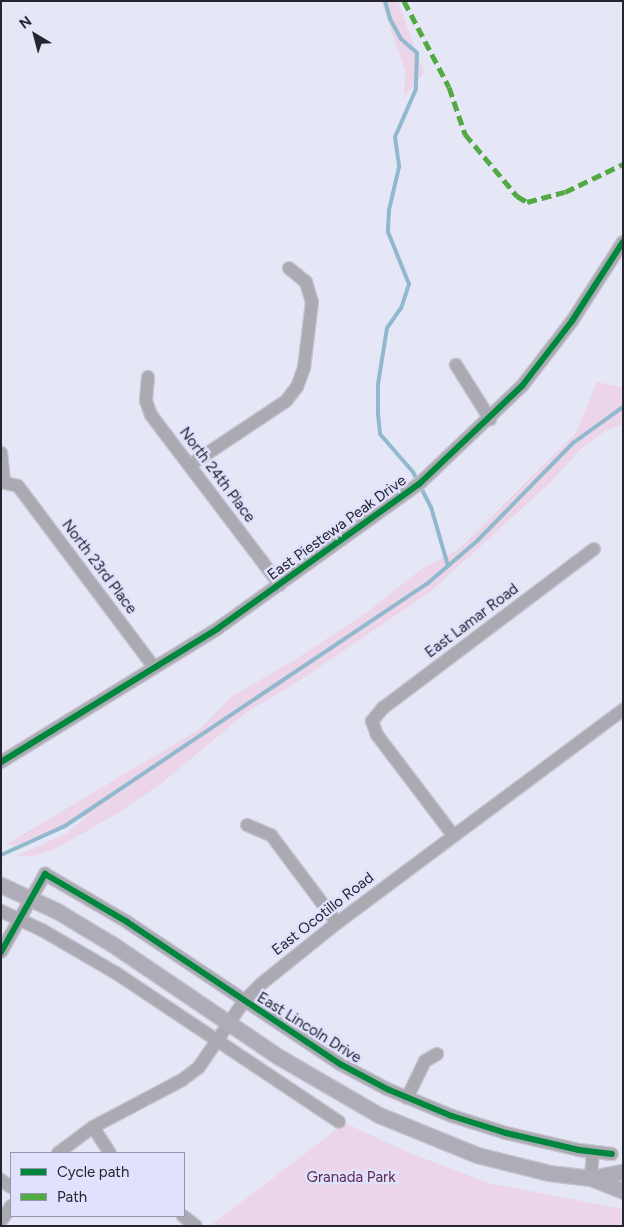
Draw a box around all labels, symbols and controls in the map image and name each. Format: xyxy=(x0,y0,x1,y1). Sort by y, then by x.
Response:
north arrow xyxy=(10,10,60,60)
text: N xyxy=(16,13,35,33)
street label: North 24th Place xyxy=(175,424,259,526)
street label: East Piestewa Peak Drive xyxy=(264,472,410,584)
street label: North 23rd Place xyxy=(58,516,140,618)
street label: East Lamar Road xyxy=(422,580,522,662)
street label: East Ocotillo Road xyxy=(269,869,377,959)
street label: East Lincoln Drive xyxy=(254,989,364,1067)
legend xyxy=(10,1152,185,1217)
text: Cycle path xyxy=(57,1163,129,1181)
park label: Granada Park xyxy=(307,1169,395,1187)
text: Path xyxy=(57,1188,87,1206)

